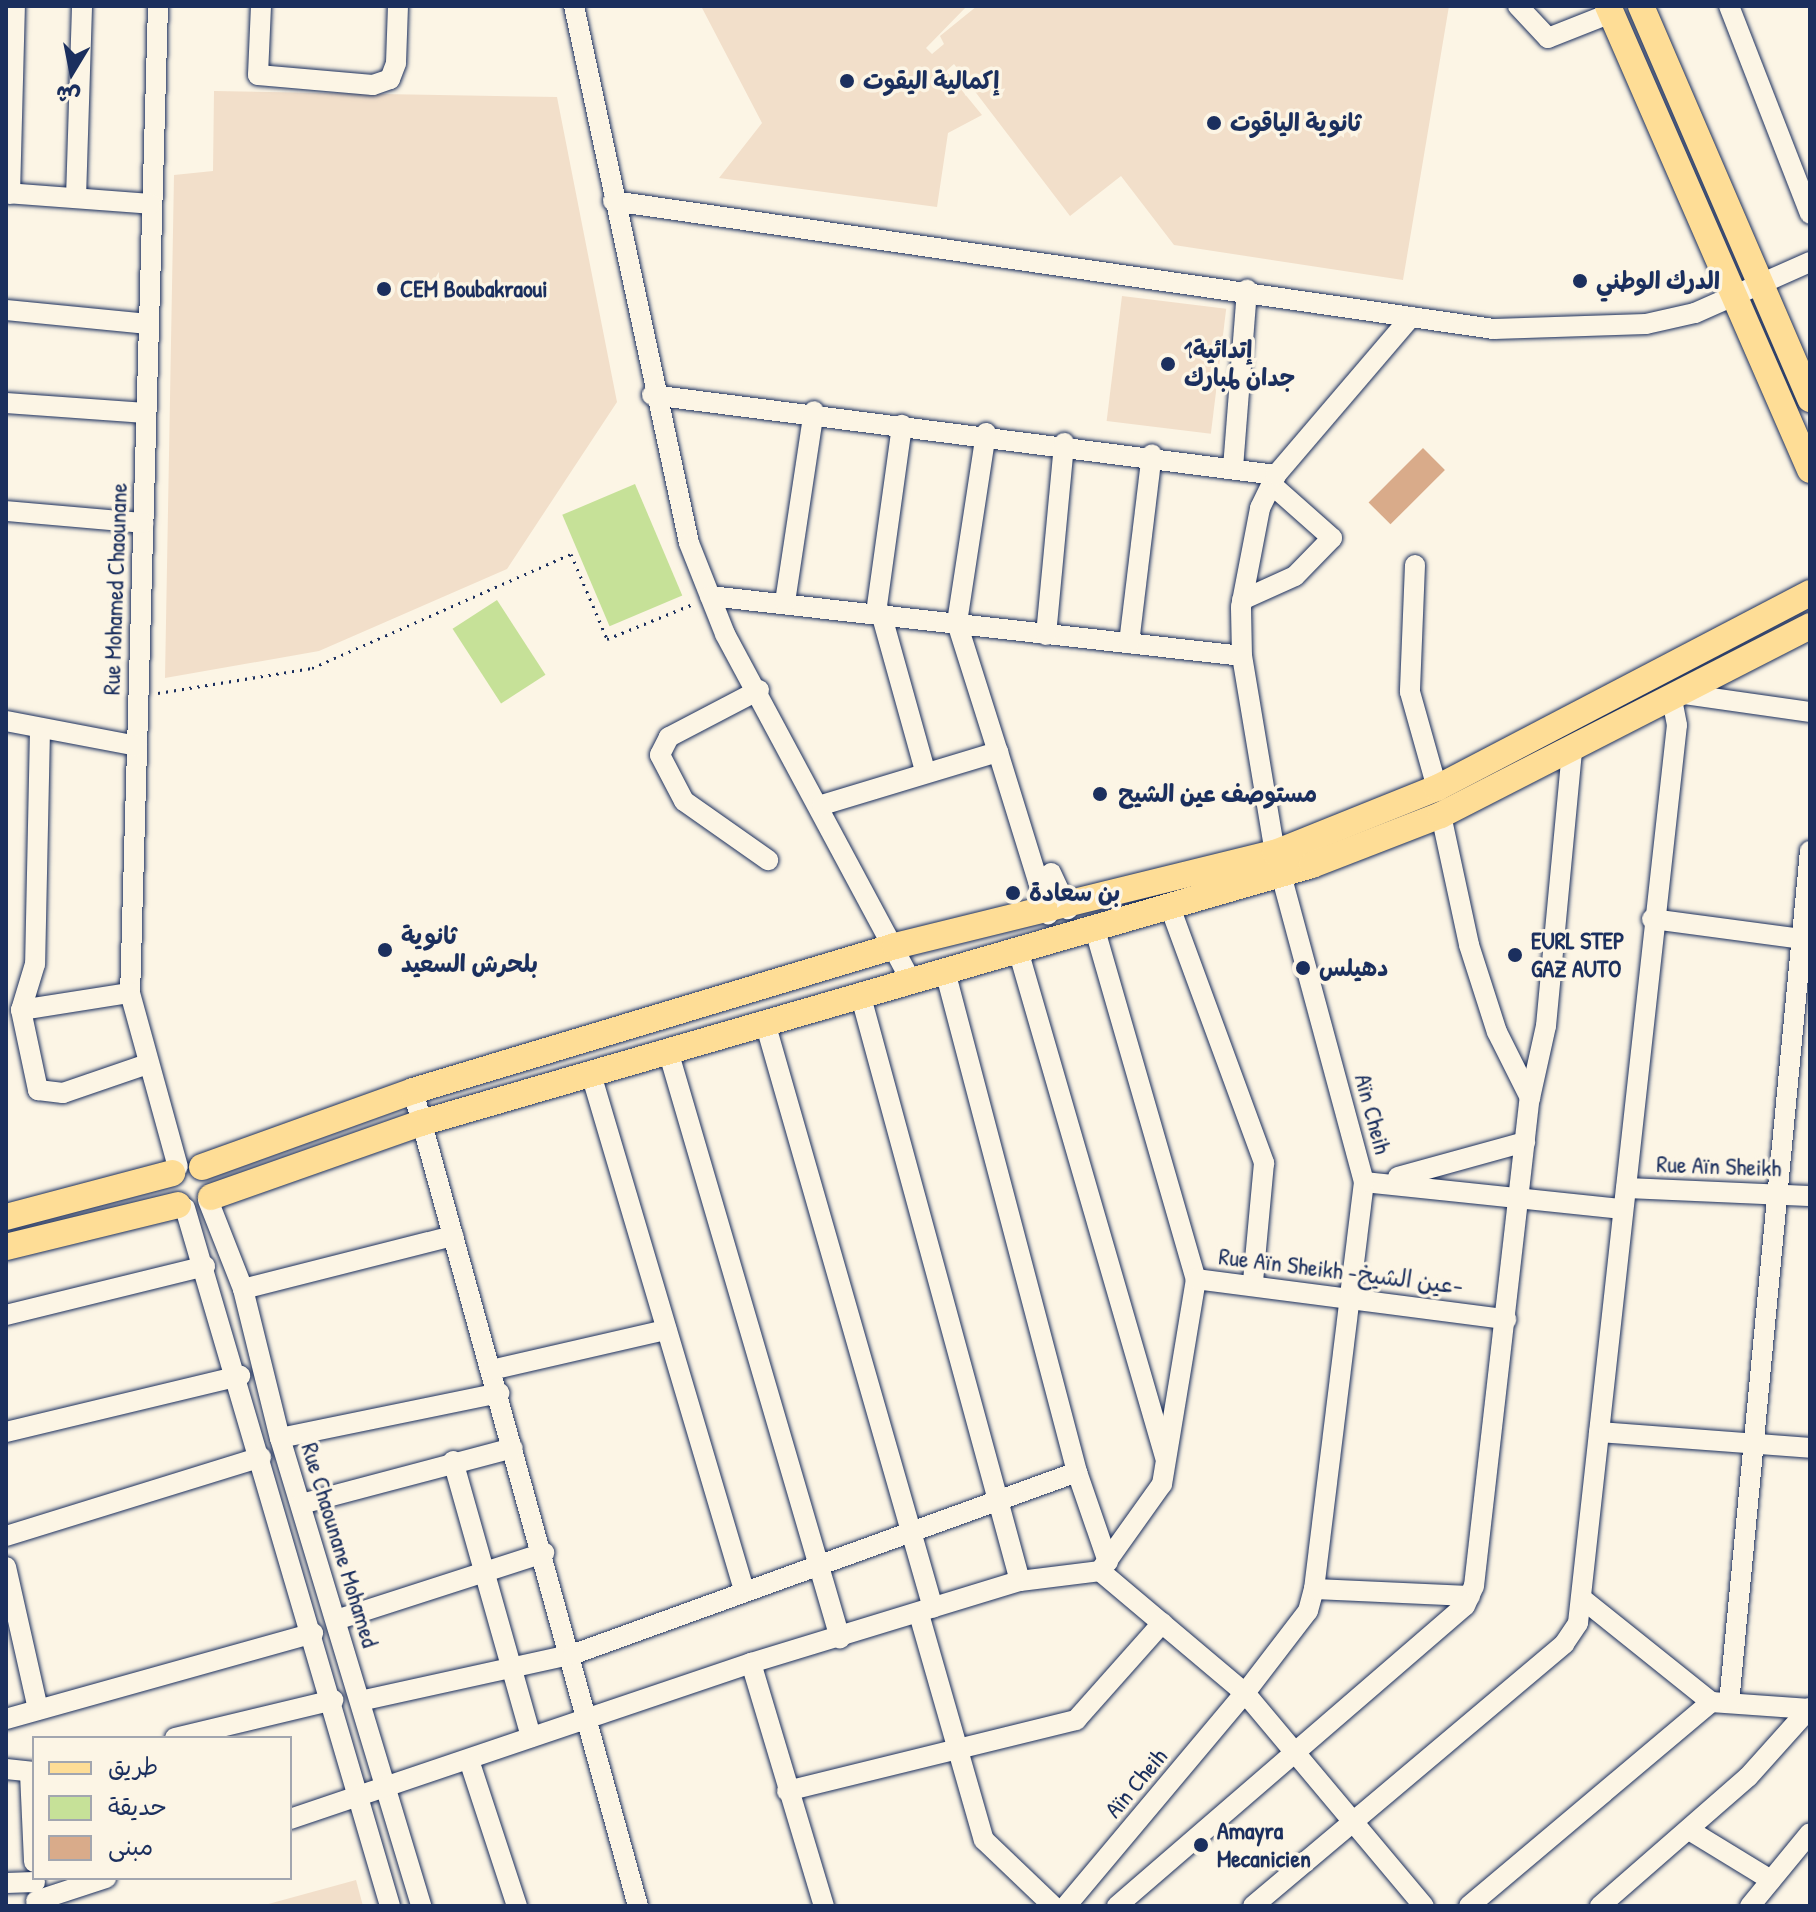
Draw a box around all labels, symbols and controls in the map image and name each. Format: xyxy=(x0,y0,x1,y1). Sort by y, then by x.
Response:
north arrow xyxy=(32,32,112,112)
place label: إكمالية اليقوت xyxy=(863,67,999,95)
marker: إكمالية اليقوت xyxy=(838,72,856,90)
text: ش xyxy=(53,79,82,113)
place label: ثانوية الياقوت xyxy=(1230,109,1361,137)
marker: ثانوية الياقوت xyxy=(1205,114,1223,132)
place label: الدرك الوطني xyxy=(1596,267,1720,295)
marker: الدرك الوطني xyxy=(1571,272,1589,290)
place label: CEM Boubakraoui xyxy=(400,275,548,303)
marker: CEM Boubakraoui xyxy=(375,280,393,298)
place label: 1إتدائية جدان لمبارك xyxy=(1184,336,1295,392)
marker: 1إتدائية جدان لمبارك xyxy=(1159,355,1177,373)
street label: Rue Mohamed Chaounane xyxy=(97,482,133,696)
place label: مستوصف عين الشيح xyxy=(1118,780,1317,808)
marker: مستوصف عين الشيح xyxy=(1089,783,1111,805)
place label: بن سعادة xyxy=(1029,879,1120,907)
marker: بن سعادة xyxy=(1004,884,1022,902)
place label: ثانوية بلحرش السعيد xyxy=(401,922,538,978)
place label: EURL STEP GAZ AUTO xyxy=(1531,927,1625,983)
marker: ثانوية بلحرش السعيد xyxy=(376,941,394,959)
marker: EURL STEP GAZ AUTO xyxy=(1506,946,1524,964)
place label: دهيلس xyxy=(1319,954,1388,982)
marker: دهيلس xyxy=(1294,959,1312,977)
street label: Aïn Cheih xyxy=(1349,1071,1397,1157)
street label: Rue Aïn Sheikh xyxy=(1656,1149,1782,1183)
street label: Rue Aïn Sheikh -عين الشيخ- xyxy=(1217,1242,1465,1300)
street label: Rue Chaounane Mohamed xyxy=(295,1439,385,1651)
legend xyxy=(32,1736,292,1880)
street label: Aïn Cheih xyxy=(1099,1742,1173,1824)
text: طريق xyxy=(108,1750,158,1782)
text: حديقة xyxy=(108,1790,167,1822)
place label: Amayra Mecanicien xyxy=(1217,1817,1311,1873)
text: مبنى xyxy=(108,1830,153,1862)
marker: Amayra Mecanicien xyxy=(1192,1836,1210,1854)

